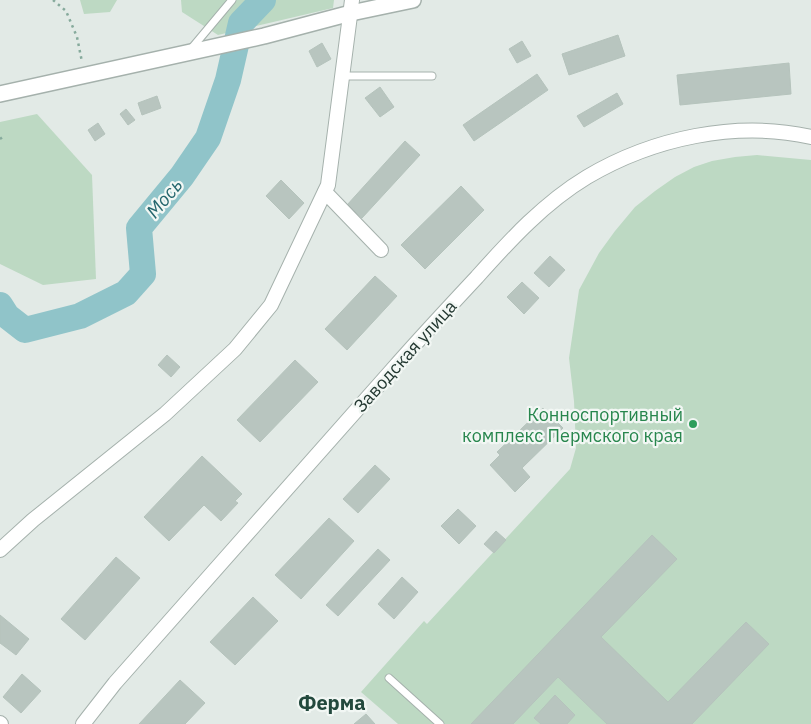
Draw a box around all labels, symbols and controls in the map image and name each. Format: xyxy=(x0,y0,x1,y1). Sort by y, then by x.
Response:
water label: Мось xyxy=(141,173,187,223)
street label: Заводская улица xyxy=(349,295,462,417)
place label: Конноспортивный комплекс Пермского края xyxy=(462,403,683,447)
marker: Конноспортивный комплекс Пермского края xyxy=(687,418,699,430)
district label: Ферма xyxy=(298,689,366,716)

